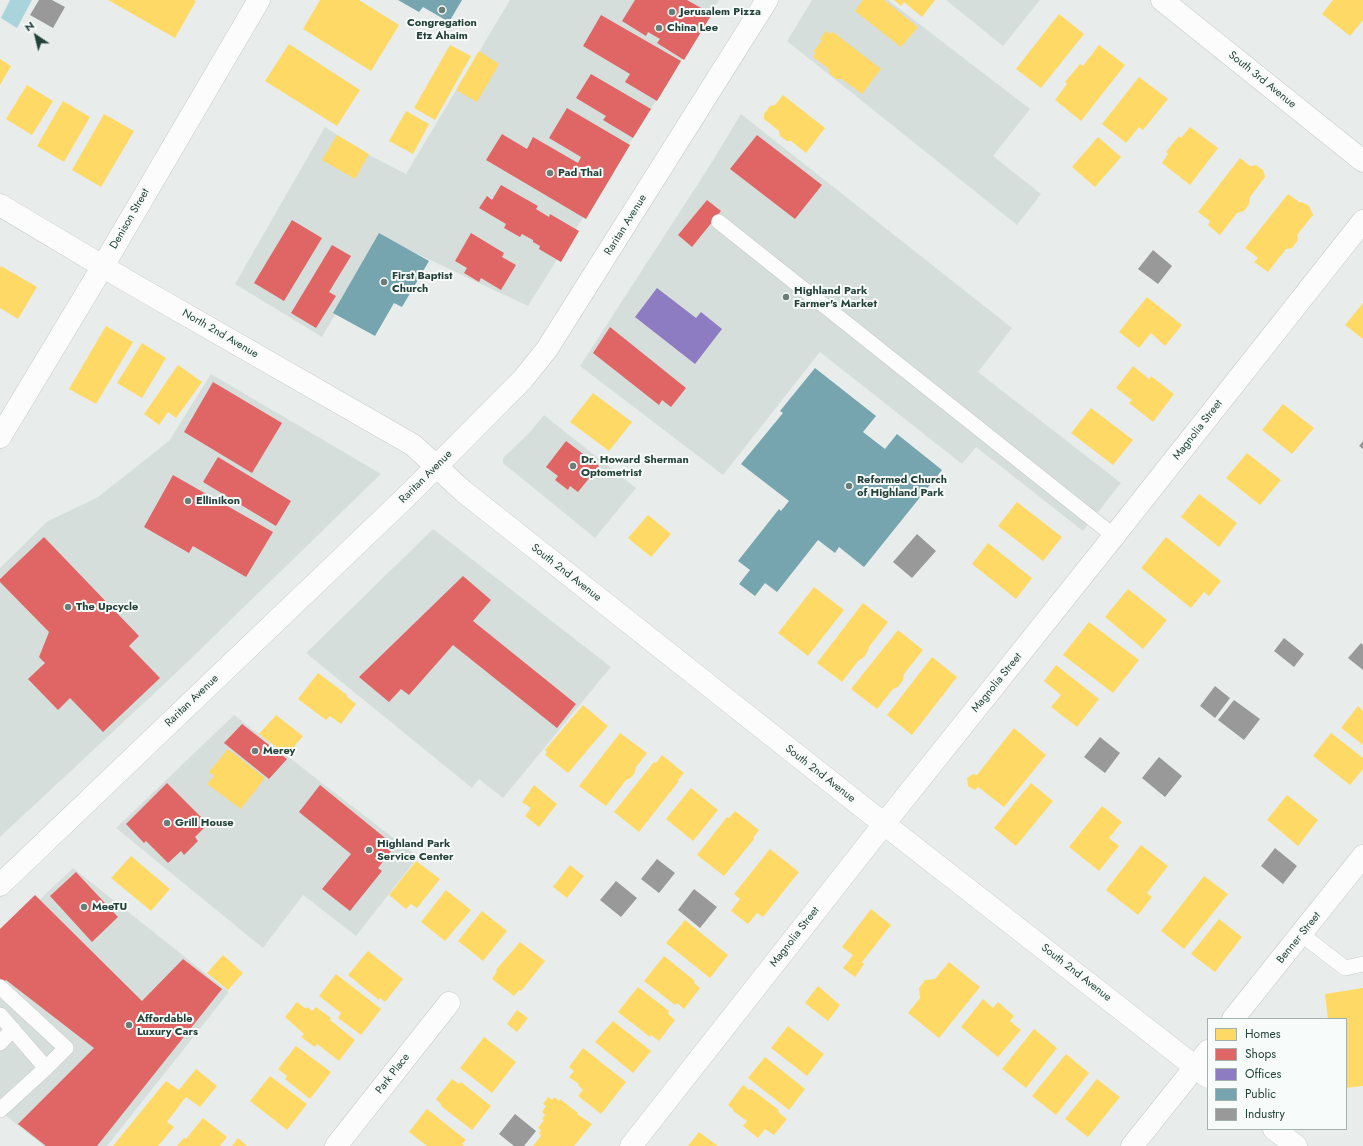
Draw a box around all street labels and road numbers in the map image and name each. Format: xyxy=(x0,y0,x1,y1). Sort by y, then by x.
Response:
street label: South 3rd Avenue xyxy=(1226,49,1298,111)
street label: Denison Street xyxy=(107,186,153,252)
street label: Raritan Avenue xyxy=(602,192,650,258)
street label: North 2nd Avenue xyxy=(180,307,260,361)
street label: Magnolia Street xyxy=(1170,397,1226,463)
street label: Raritan Avenue xyxy=(397,448,455,506)
street label: South 2nd Avenue xyxy=(528,542,604,604)
street label: Magnolia Street xyxy=(969,651,1025,715)
street label: Raritan Avenue xyxy=(162,672,222,730)
street label: South 2nd Avenue xyxy=(782,743,858,805)
street label: Magnolia Street xyxy=(767,904,823,970)
street label: Benner Street xyxy=(1274,910,1324,966)
street label: South 2nd Avenue xyxy=(1038,942,1114,1004)
street label: Park Place xyxy=(373,1051,413,1097)

